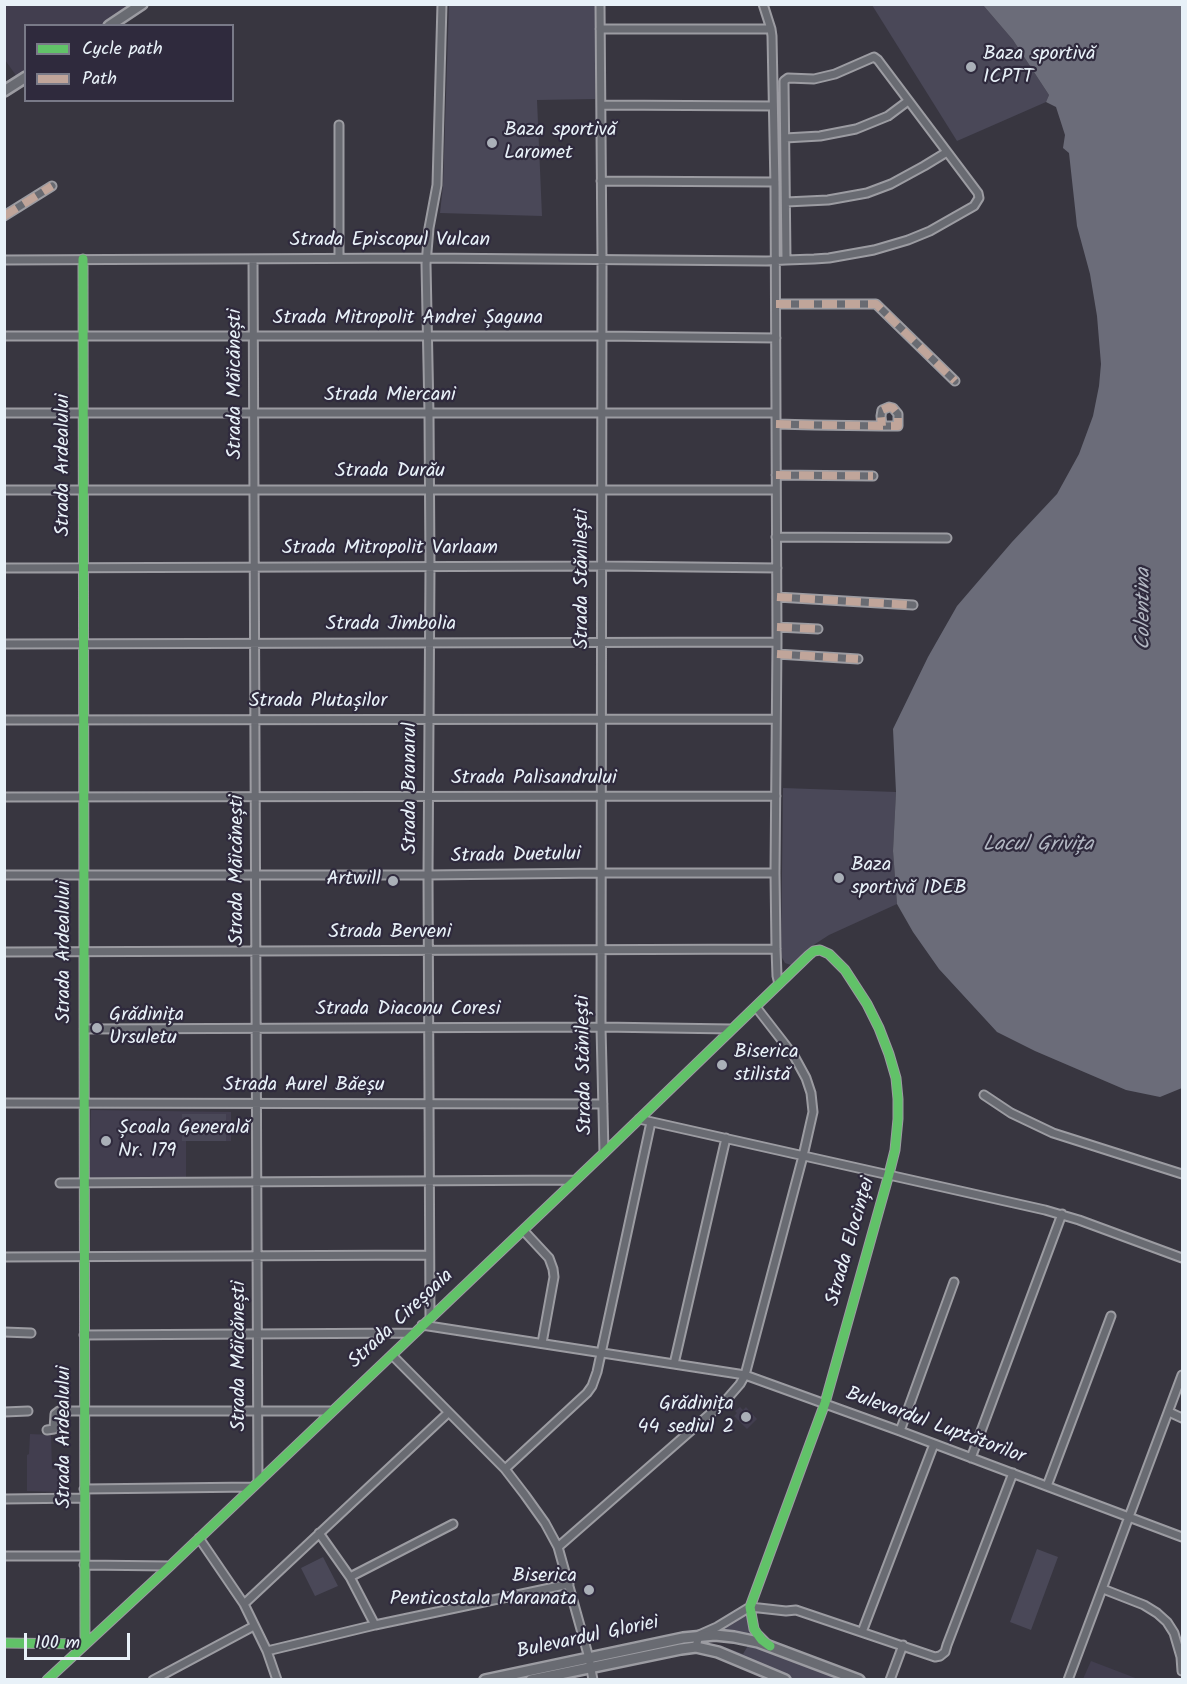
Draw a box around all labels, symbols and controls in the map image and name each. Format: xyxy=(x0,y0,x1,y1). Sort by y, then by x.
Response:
legend xyxy=(24,24,234,102)
text: Cycle path xyxy=(82,35,163,64)
place label: Baza sportivă ICPTT xyxy=(983,44,1095,91)
marker: Baza sportivă ICPTT xyxy=(964,60,978,74)
text: Path xyxy=(82,65,117,94)
place label: Baza sportivă Laromet xyxy=(504,120,616,167)
marker: Baza sportivă Laromet xyxy=(485,136,499,150)
street label: Strada Episcopul Vulcan xyxy=(290,230,490,254)
street label: Strada Mitropolit Andrei Șaguna xyxy=(273,308,543,332)
street label: Strada Măicănești xyxy=(225,309,249,459)
street label: Strada Miercani xyxy=(324,385,456,409)
street label: Strada Ardealului xyxy=(53,394,77,536)
street label: Strada Durău xyxy=(335,461,445,485)
street label: Strada Stănilești xyxy=(572,509,596,649)
street label: Strada Mitropolit Varlaam xyxy=(282,538,498,562)
water label: Colentina xyxy=(1132,568,1158,650)
street label: Strada Jimbolia xyxy=(326,614,456,638)
street label: Strada Plutașilor xyxy=(249,691,387,715)
street label: Strada Branarul xyxy=(400,722,424,854)
street label: Strada Palisandrului xyxy=(451,768,617,792)
street label: Strada Măicănești xyxy=(227,795,251,945)
water label: Lacul Grivița xyxy=(983,833,1093,859)
street label: Strada Duetului xyxy=(451,844,581,870)
place label: Baza sportivă IDEB xyxy=(851,855,967,902)
place label: Artwill xyxy=(326,869,381,893)
marker: Baza sportivă IDEB xyxy=(832,871,846,885)
marker: Artwill xyxy=(386,874,400,888)
street label: Strada Ardealului xyxy=(54,881,78,1023)
street label: Strada Berveni xyxy=(329,922,451,946)
street label: Strada Stănilești xyxy=(573,995,599,1135)
street label: Strada Diaconu Coresi xyxy=(316,999,500,1023)
place label: Grădinița Ursuletu xyxy=(109,1005,184,1052)
marker: Grădinița Ursuletu xyxy=(90,1021,104,1035)
place label: Biserica stilistă xyxy=(734,1042,799,1089)
marker: Biserica stilistă xyxy=(715,1058,729,1072)
street label: Strada Aurel Băeșu xyxy=(223,1075,385,1099)
place label: Școala Generală Nr. 179 xyxy=(118,1118,250,1165)
marker: Școala Generală Nr. 179 xyxy=(99,1134,113,1148)
street label: Strada Elocinței xyxy=(822,1175,882,1309)
street label: Strada Cireșoaia xyxy=(344,1265,460,1375)
street label: Strada Măicănești xyxy=(229,1281,253,1431)
street label: Strada Ardealului xyxy=(54,1366,78,1508)
street label: Bulevardul Luptătorilor xyxy=(842,1383,1028,1471)
place label: Grădinița 44 sediul 2 xyxy=(638,1394,734,1441)
marker: Grădinița 44 sediul 2 xyxy=(739,1410,753,1424)
place label: Biserica Penticostala Maranata xyxy=(390,1566,577,1613)
marker: Biserica Penticostala Maranata xyxy=(582,1583,596,1597)
street label: Bulevardul Gloriei xyxy=(515,1612,661,1666)
scale bar xyxy=(27,1621,134,1659)
text: 100 m xyxy=(35,1629,80,1658)

